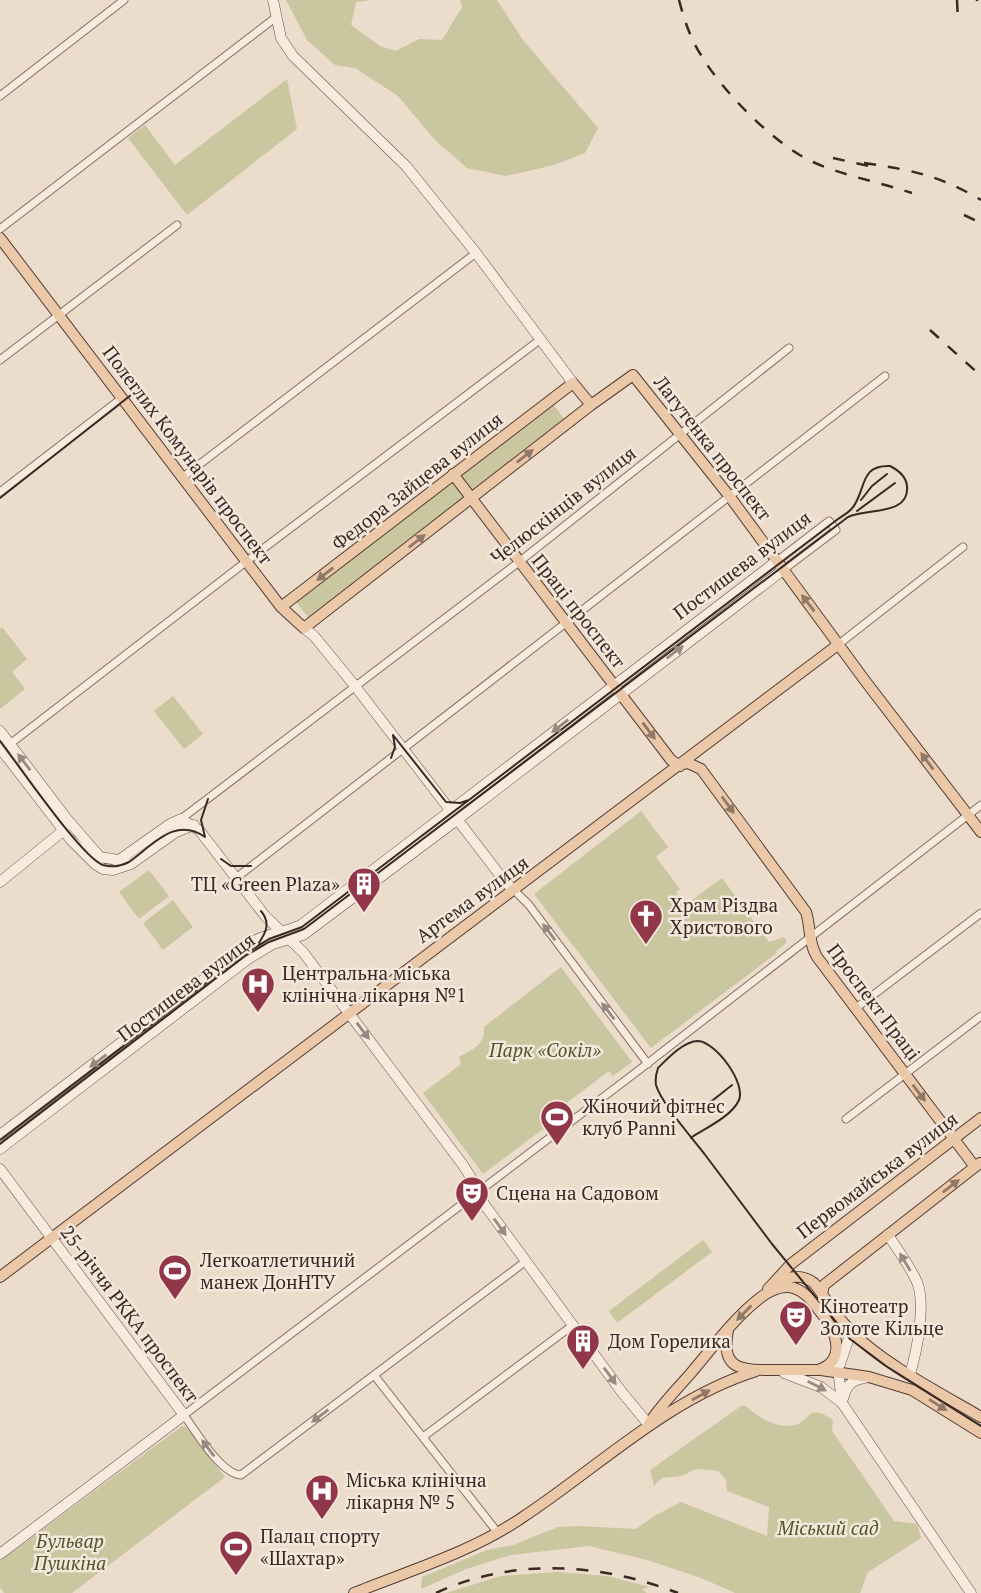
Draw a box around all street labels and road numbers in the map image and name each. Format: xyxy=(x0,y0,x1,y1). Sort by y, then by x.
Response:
street label: Полеглих Комунарів проспект xyxy=(98,340,279,569)
street label: Лагутенка проспект xyxy=(648,369,778,525)
street label: Федора Зайцева вулиця xyxy=(326,406,507,555)
street label: Челюскінців вулиця xyxy=(485,440,640,569)
street label: Постишева вулиця xyxy=(668,505,816,625)
street label: Праці проспект xyxy=(527,548,632,673)
street label: Артема вулиця xyxy=(410,849,533,948)
street label: Постишева вулиця xyxy=(112,927,260,1047)
street label: Проспект Праці xyxy=(822,938,927,1065)
street label: Первомайська вулиця xyxy=(791,1106,962,1243)
street label: 25-річчя РККА проспект xyxy=(55,1220,205,1407)

